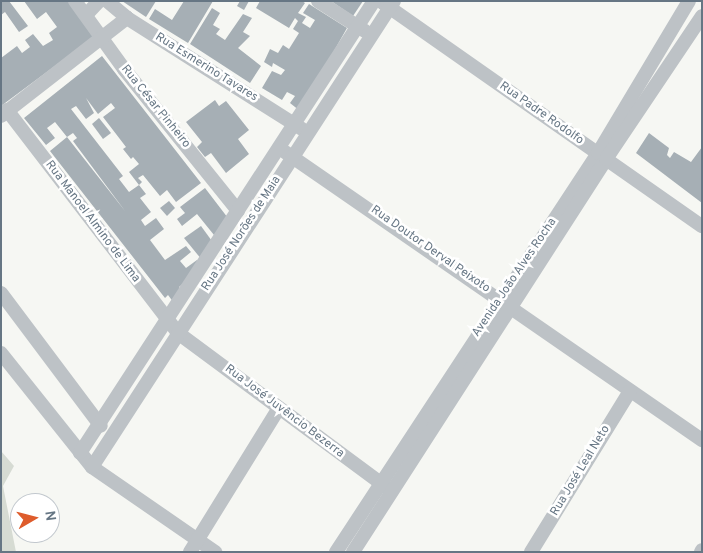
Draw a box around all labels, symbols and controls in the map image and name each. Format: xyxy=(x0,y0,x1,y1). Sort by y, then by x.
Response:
street label: Rua Esmerino Tavares xyxy=(152,30,260,106)
street label: Rua César Pinheiro xyxy=(117,63,193,151)
street label: Rua Padre Rodolfo xyxy=(496,80,586,148)
street label: Rua Manoel Almino de Lima xyxy=(41,158,143,286)
street label: Rua José Norões de Maia xyxy=(199,174,285,294)
street label: Rua Doutor Derval Peixoto xyxy=(368,203,492,297)
street label: Avenida João Alves Rocha xyxy=(470,216,560,340)
street label: Rua José Juvêncio Bezerra xyxy=(222,362,346,462)
street label: Rua José Leal Neto xyxy=(548,423,614,519)
north arrow xyxy=(10,493,60,543)
text: N xyxy=(40,510,58,522)

